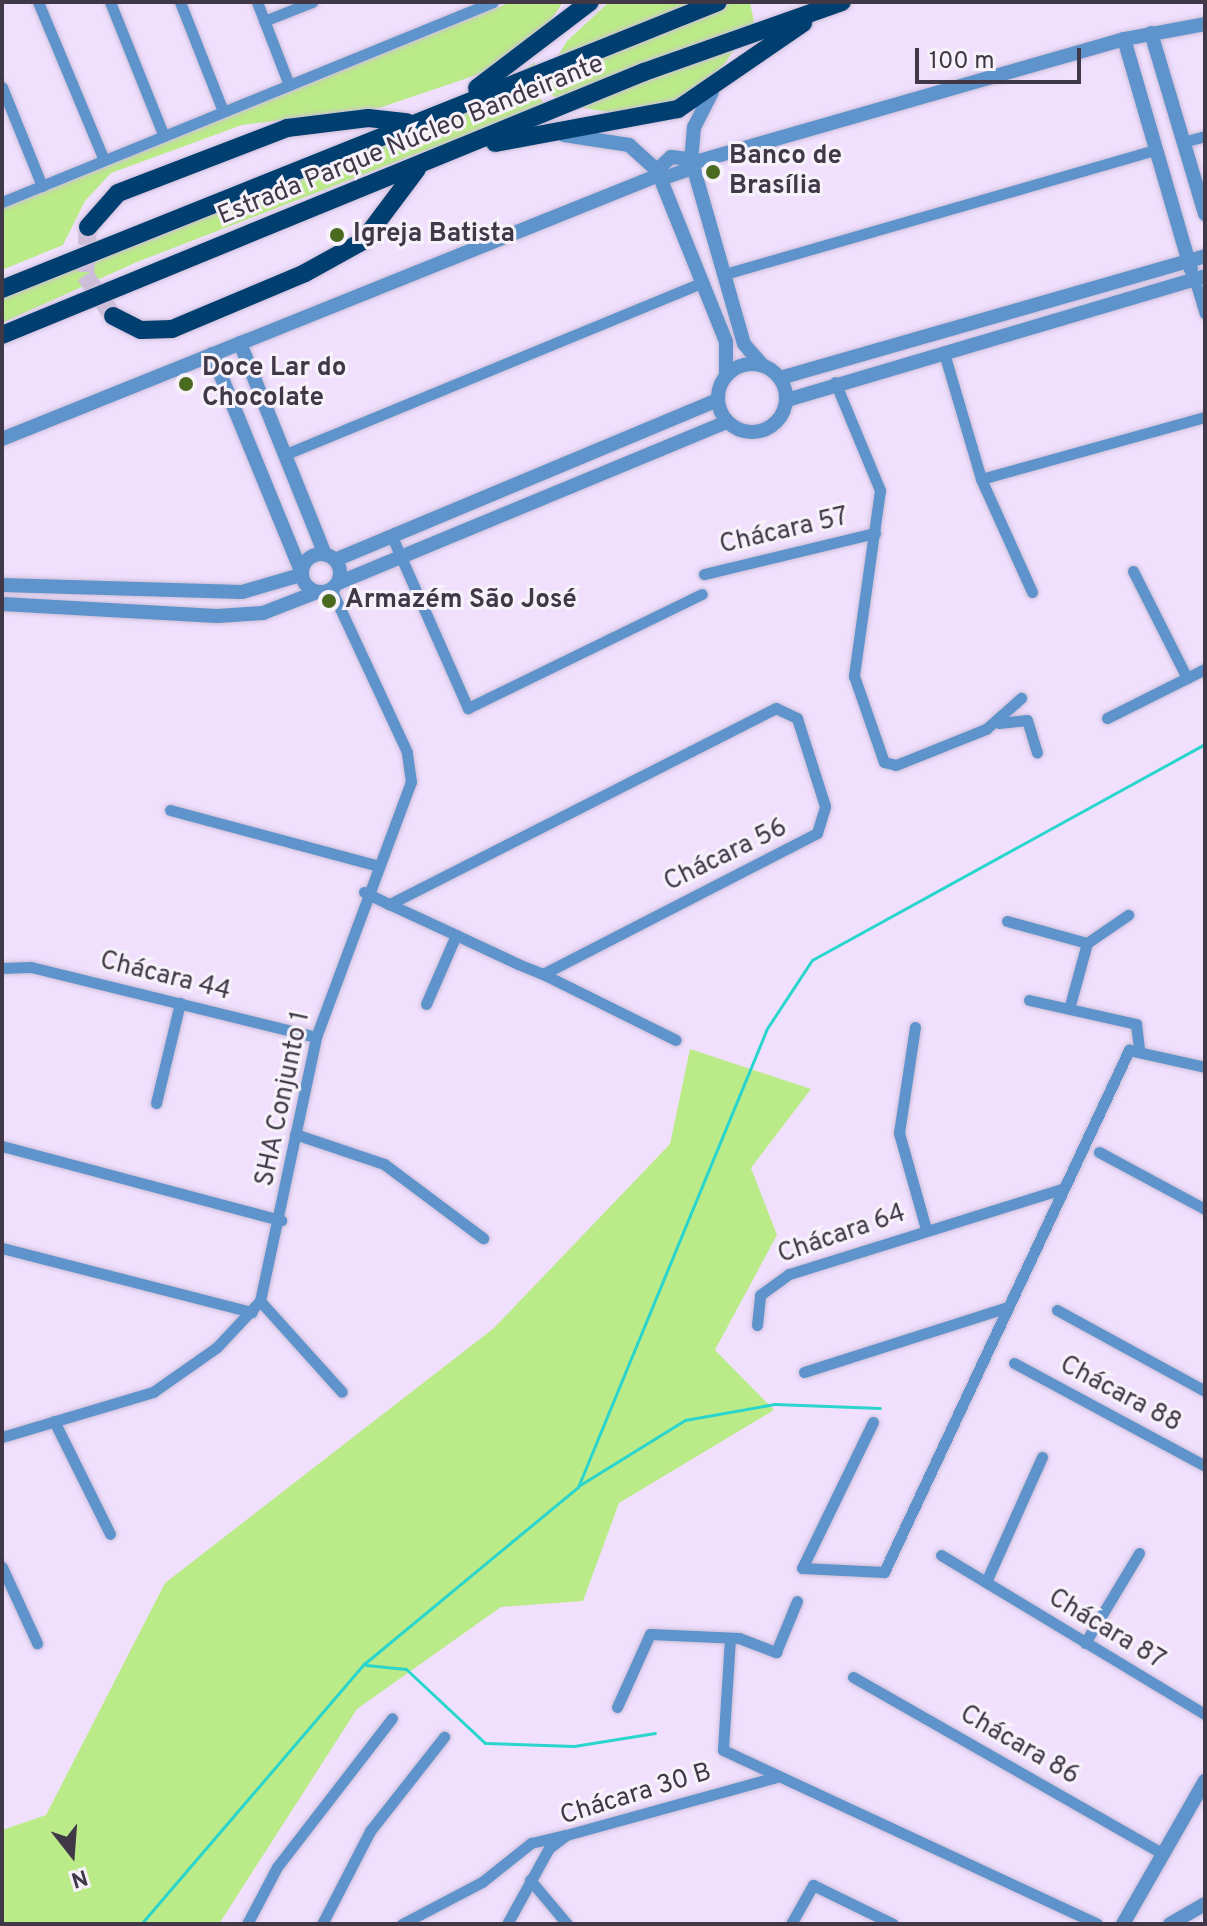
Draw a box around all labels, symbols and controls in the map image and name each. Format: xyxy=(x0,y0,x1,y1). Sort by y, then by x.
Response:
scale bar xyxy=(919,32,1085,82)
text: 100 m xyxy=(929,47,995,77)
street label: Estrada Parque Núcleo Bandeirante xyxy=(214,49,608,233)
place label: Banco de Brasília xyxy=(729,141,842,202)
marker: Banco de Brasília xyxy=(704,163,722,181)
place label: Igreja Batista xyxy=(353,219,515,251)
marker: Igreja Batista xyxy=(328,226,346,244)
place label: Doce Lar do Chocolate xyxy=(202,353,346,414)
marker: Doce Lar do Chocolate xyxy=(177,375,195,393)
street label: Chácara 57 xyxy=(717,502,851,562)
place label: Armazém São José xyxy=(345,585,577,617)
marker: Armazém São José xyxy=(320,592,338,610)
street label: Chácara 56 xyxy=(659,813,793,899)
street label: Chácara 44 xyxy=(96,946,234,1008)
street label: SHA Conjunto 1 xyxy=(250,1008,318,1190)
street label: Chácara 64 xyxy=(774,1199,910,1271)
street label: Chácara 88 xyxy=(1054,1350,1186,1440)
street label: Chácara 87 xyxy=(1042,1583,1170,1677)
street label: Chácara 86 xyxy=(954,1699,1084,1793)
street label: Chácara 30 B xyxy=(557,1757,715,1833)
north arrow xyxy=(32,1814,112,1894)
text: N xyxy=(68,1862,91,1893)

